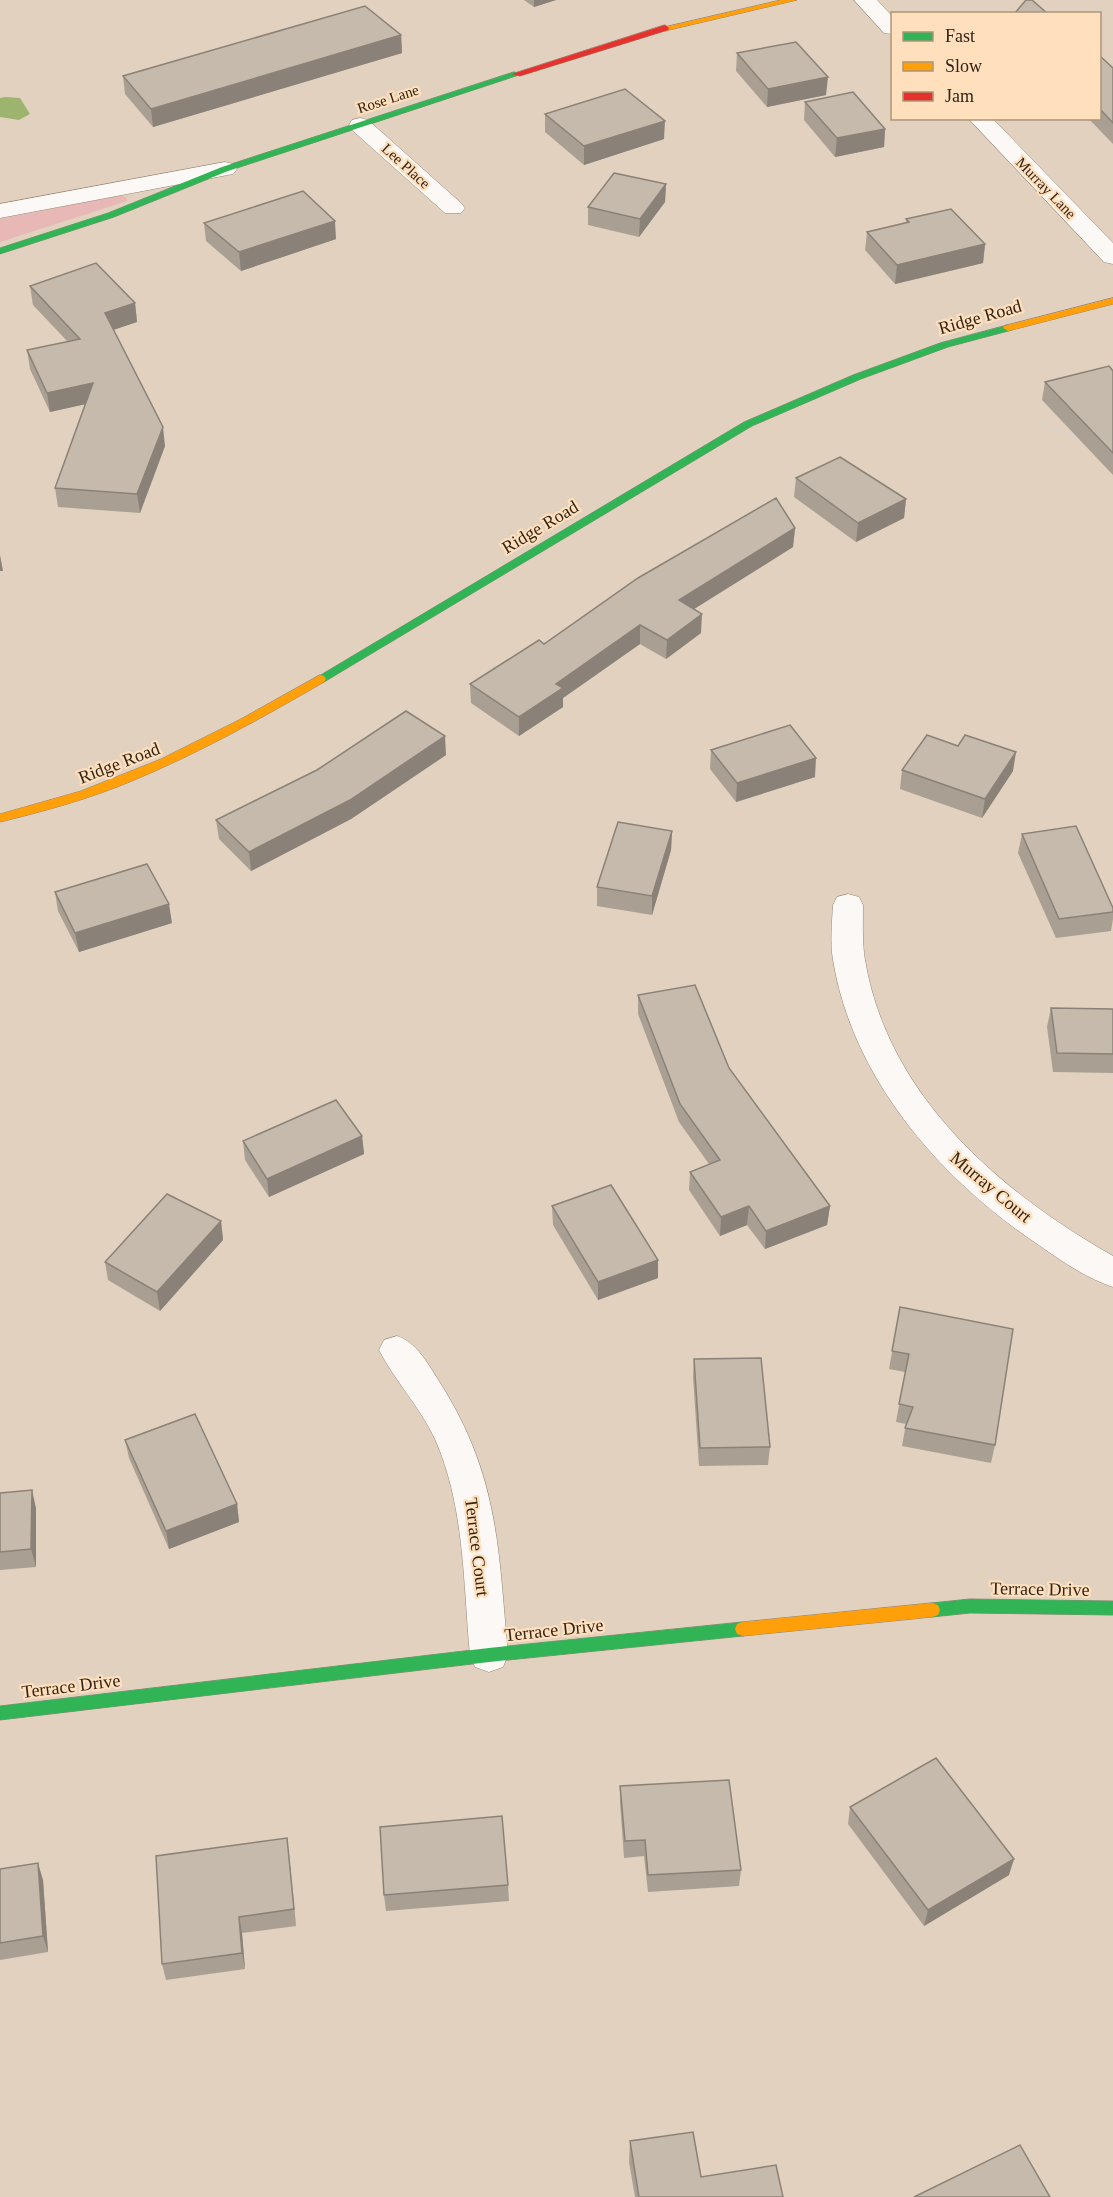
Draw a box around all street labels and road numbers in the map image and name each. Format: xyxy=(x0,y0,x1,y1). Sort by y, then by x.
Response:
street label: Rose Lane xyxy=(355,81,421,116)
street label: Lee Place xyxy=(379,140,433,192)
street label: Murray Lane xyxy=(1013,154,1079,222)
street label: Ridge Road xyxy=(936,296,1024,338)
street label: Ridge Road xyxy=(498,496,582,558)
street label: Ridge Road xyxy=(76,738,162,788)
street label: Murray Court xyxy=(946,1147,1036,1227)
street label: Terrace Court xyxy=(461,1497,493,1597)
street label: Terrace Drive xyxy=(990,1578,1090,1600)
street label: Terrace Drive xyxy=(504,1615,604,1645)
street label: Terrace Drive xyxy=(21,1670,121,1702)

